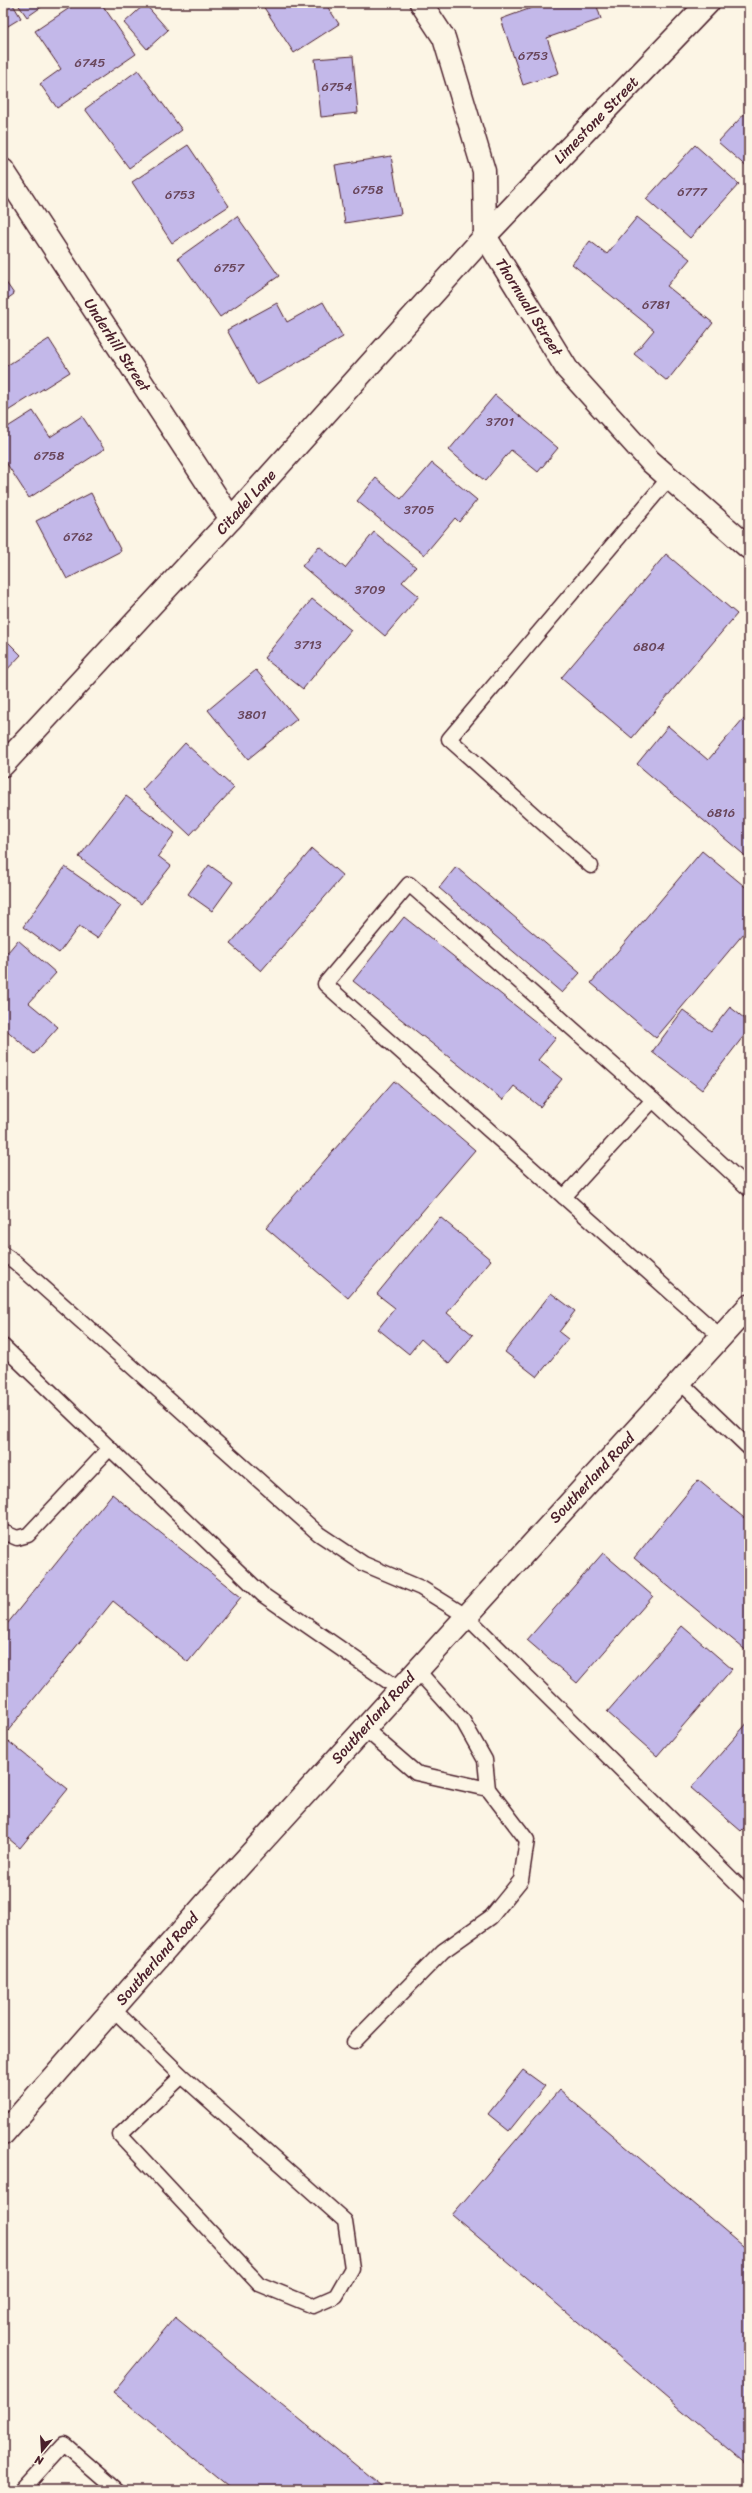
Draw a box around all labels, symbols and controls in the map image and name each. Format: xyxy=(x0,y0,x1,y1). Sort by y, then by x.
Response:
house number: 6753 xyxy=(518,44,548,67)
house number: 6745 xyxy=(75,51,105,74)
street label: Limestone Street xyxy=(547,70,645,170)
house number: 6754 xyxy=(322,75,352,98)
house number: 6758 xyxy=(353,178,383,201)
house number: 6777 xyxy=(677,180,708,203)
house number: 6753 xyxy=(165,183,195,206)
street label: Thornwall Street xyxy=(488,253,570,362)
house number: 6757 xyxy=(214,256,246,279)
street label: Underhill Street xyxy=(77,293,158,398)
house number: 6781 xyxy=(642,293,671,316)
house number: 3701 xyxy=(486,410,515,433)
house number: 6758 xyxy=(34,444,64,467)
street label: Citadel Lane xyxy=(209,463,283,541)
house number: 3705 xyxy=(404,498,434,521)
house number: 6762 xyxy=(63,525,93,548)
house number: 3709 xyxy=(355,578,385,601)
house number: 3713 xyxy=(294,633,322,656)
house number: 6804 xyxy=(633,635,665,658)
house number: 3801 xyxy=(238,703,267,726)
house number: 6816 xyxy=(707,801,735,824)
street label: Southerland Road xyxy=(543,1426,642,1530)
street label: Southerland Road xyxy=(324,1665,422,1770)
street label: Southerland Road xyxy=(109,1906,206,2012)
north arrow xyxy=(22,2431,62,2471)
text: N xyxy=(32,2450,47,2471)

